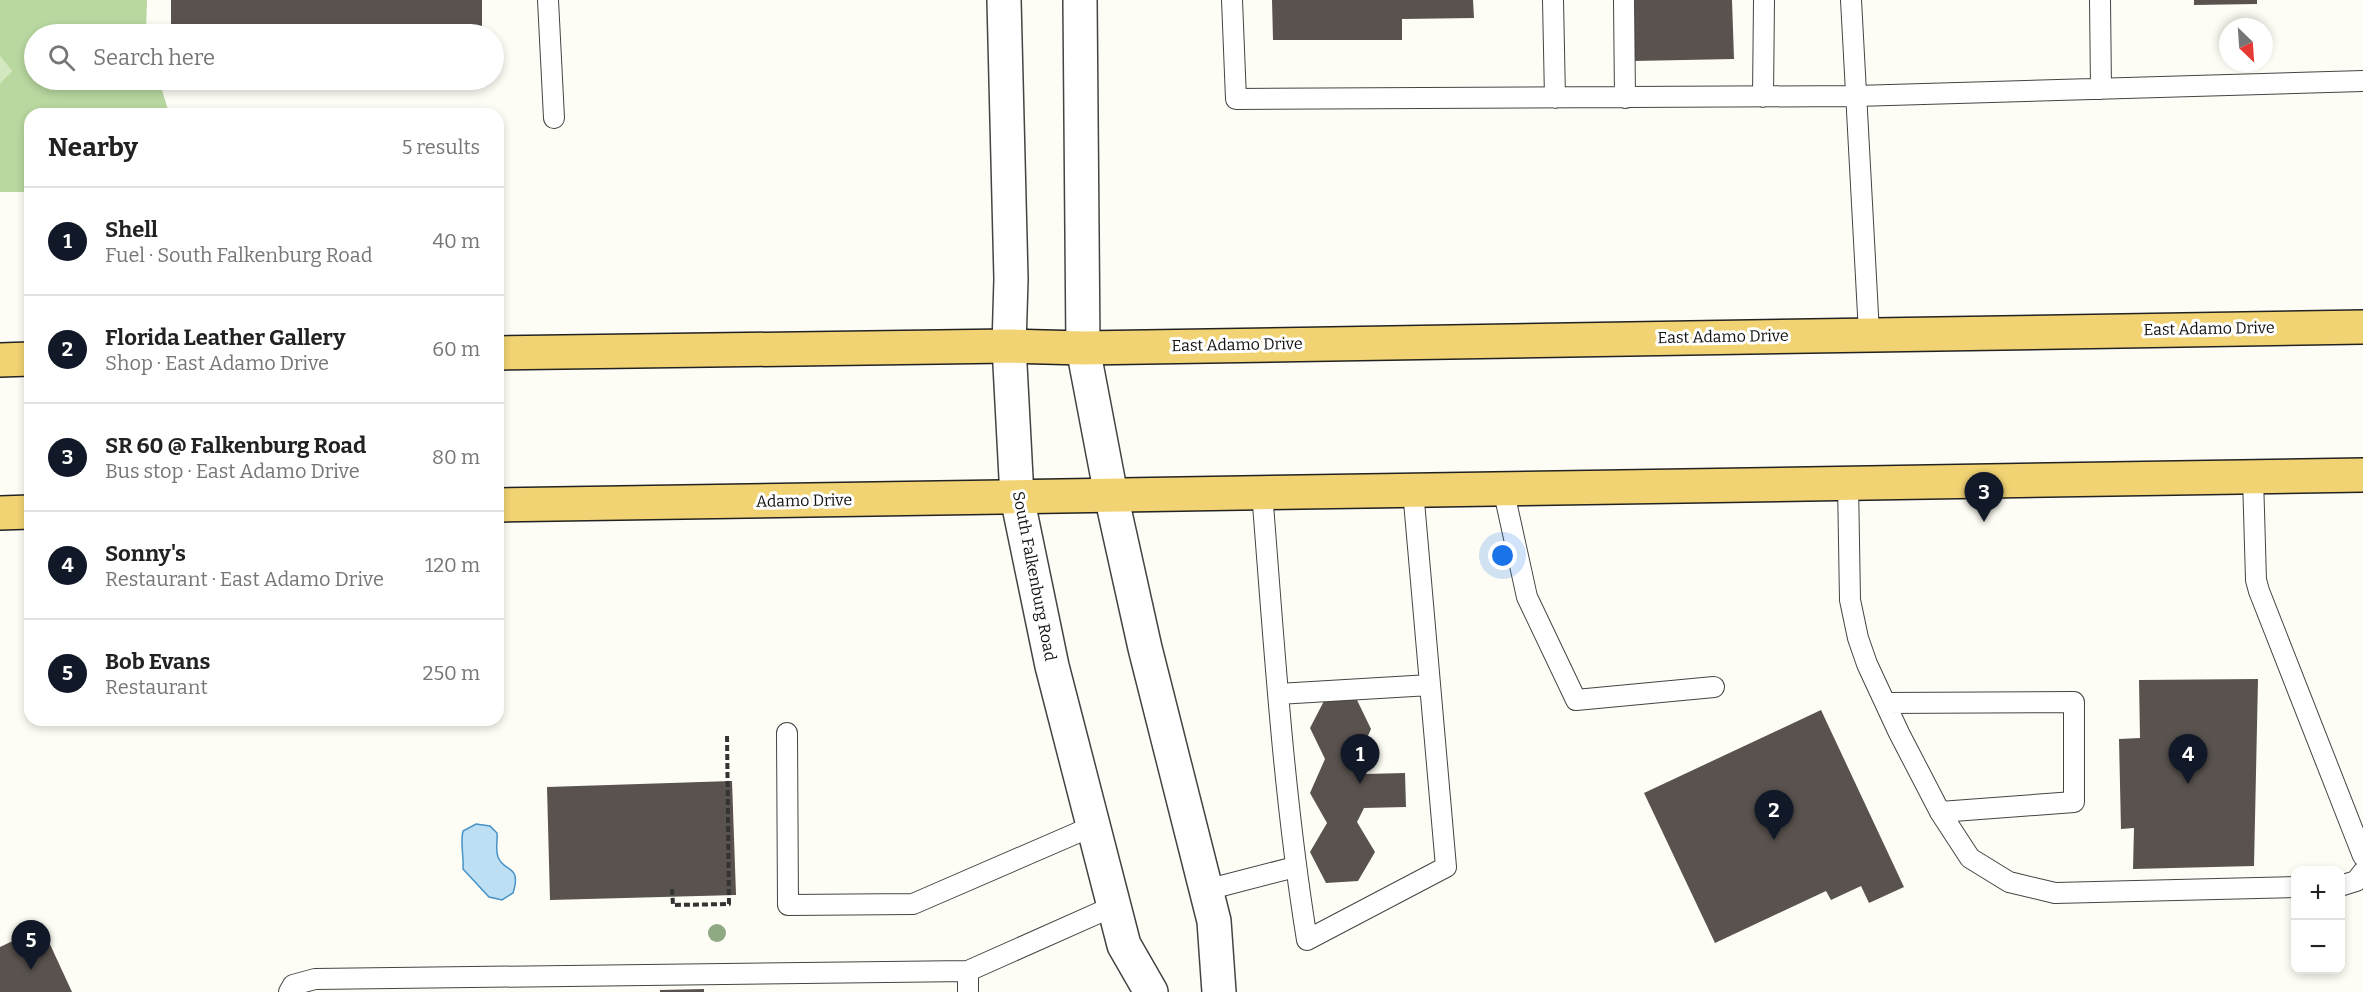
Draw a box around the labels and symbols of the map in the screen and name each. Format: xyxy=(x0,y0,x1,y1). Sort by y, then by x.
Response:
north arrow xyxy=(2219,18,2273,72)
street label: East Adamo Drive xyxy=(2143,318,2275,339)
street label: East Adamo Drive xyxy=(1657,326,1789,347)
street label: East Adamo Drive xyxy=(1171,334,1303,355)
pin: 3 xyxy=(1964,472,2004,522)
street label: Adamo Drive xyxy=(756,490,852,511)
street label: South Falkenburg Road xyxy=(1009,490,1060,663)
your location xyxy=(1488,541,1517,570)
pin: 1 xyxy=(1340,734,1380,784)
pin: 4 xyxy=(2168,734,2208,784)
pin: 2 xyxy=(1754,790,1794,840)
pin: 5 xyxy=(12,920,51,970)

